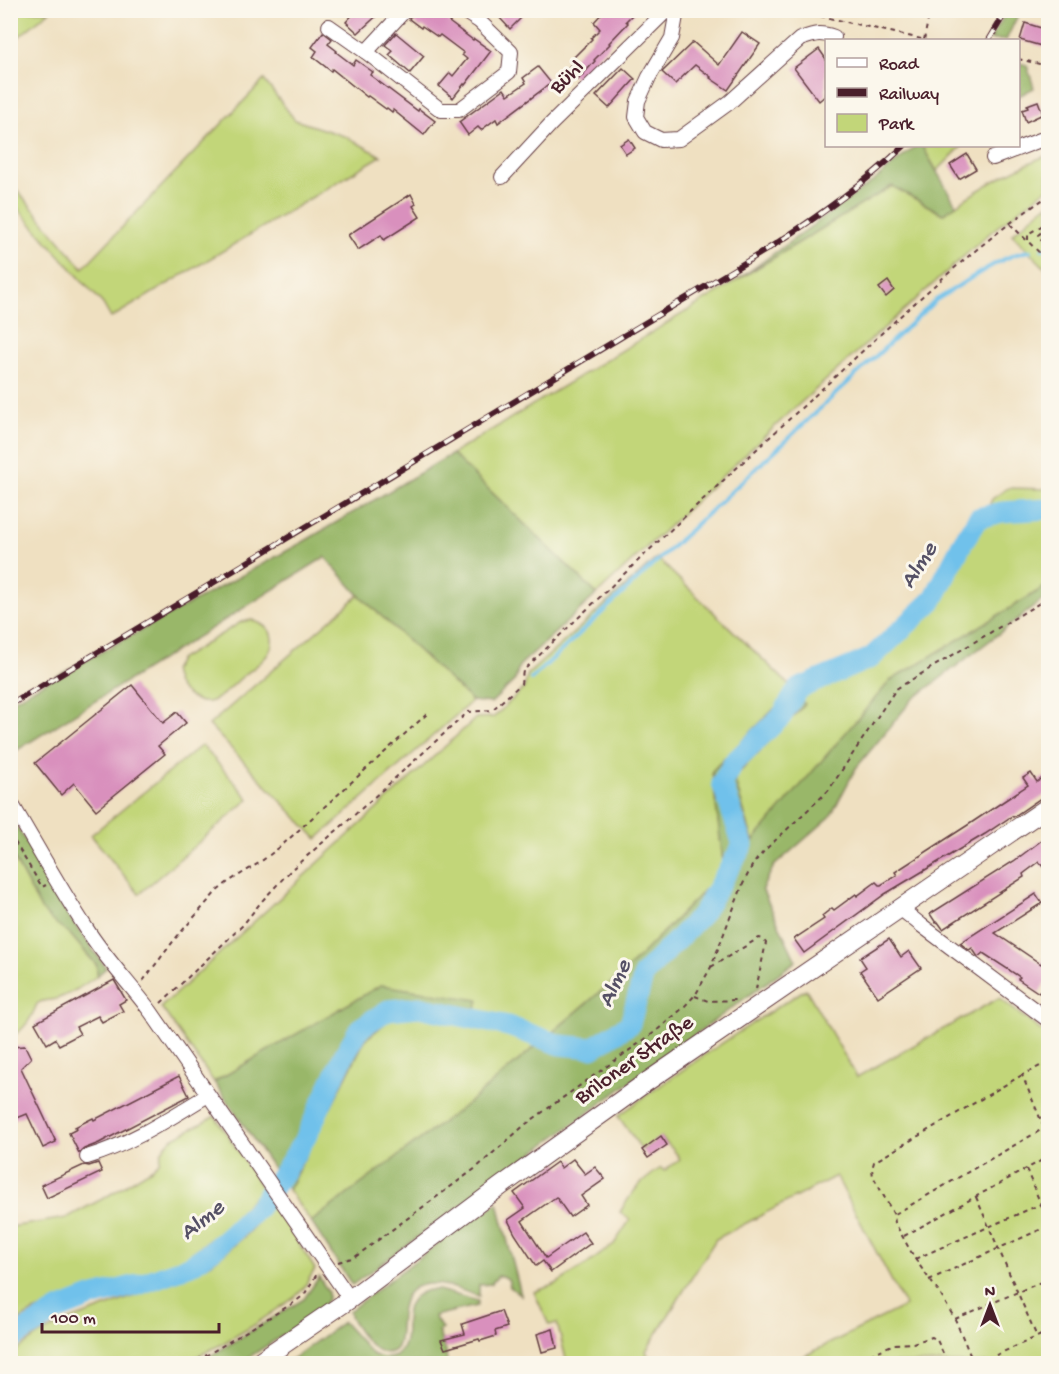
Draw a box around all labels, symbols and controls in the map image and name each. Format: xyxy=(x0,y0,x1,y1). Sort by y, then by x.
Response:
legend xyxy=(825,39,1020,147)
street label: Bühl xyxy=(544,55,591,101)
text: Road xyxy=(879,55,920,76)
text: Railway xyxy=(879,85,939,106)
text: Park xyxy=(878,115,915,136)
water label: Alme xyxy=(895,536,946,594)
water label: Alme xyxy=(593,954,640,1012)
street label: Briloner Straße xyxy=(570,1010,700,1112)
water label: Alme xyxy=(175,1193,232,1248)
north arrow xyxy=(960,1275,1020,1335)
text: N xyxy=(985,1284,996,1303)
scale bar xyxy=(42,1296,219,1334)
text: 100 m xyxy=(50,1309,96,1330)

